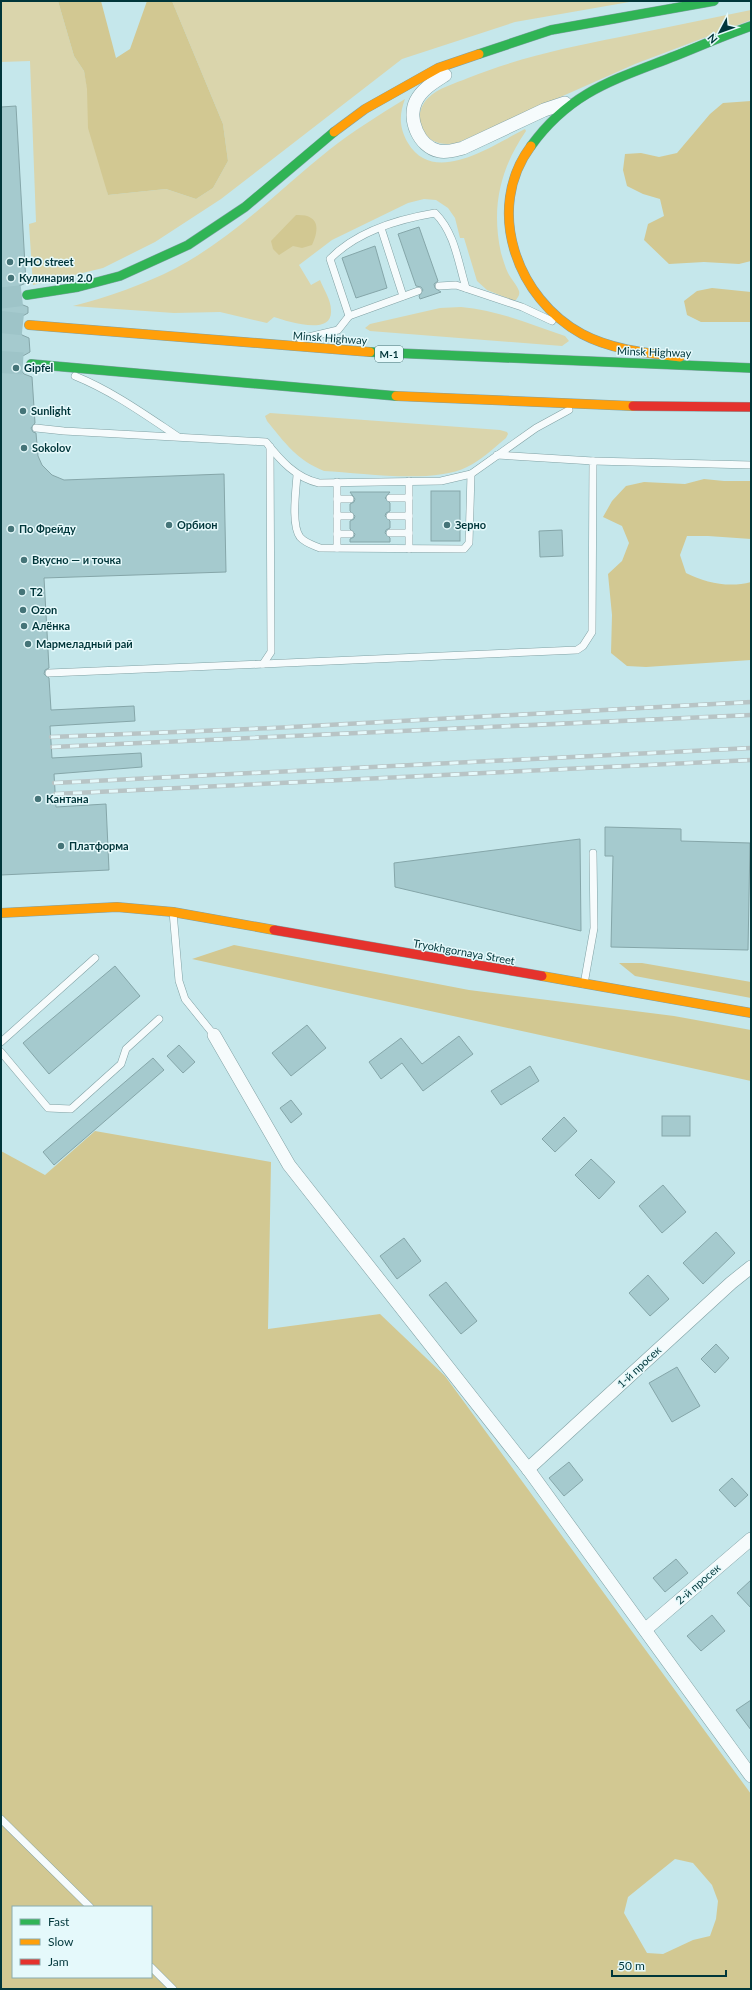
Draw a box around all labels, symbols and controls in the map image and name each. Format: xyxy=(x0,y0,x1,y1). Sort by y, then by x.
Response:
north arrow xyxy=(700,12,740,52)
text: N xyxy=(704,31,720,46)
place label: PHO street xyxy=(18,255,74,268)
marker: PHO street xyxy=(5,257,15,267)
place label: Кулинария 2.0 xyxy=(19,271,93,284)
marker: Кулинария 2.0 xyxy=(6,273,16,283)
street label: Minsk Highway xyxy=(292,328,368,347)
street label: Minsk Highway xyxy=(617,344,692,359)
road number: М-1 xyxy=(375,346,403,362)
place label: Gipfel xyxy=(24,361,54,374)
marker: Gipfel xyxy=(11,363,21,373)
place label: Sunlight xyxy=(31,404,72,417)
marker: Sunlight xyxy=(18,406,28,416)
place label: Sokolov xyxy=(32,441,71,454)
marker: Sokolov xyxy=(19,443,29,453)
place label: Орбион xyxy=(177,518,218,531)
place label: Зерно xyxy=(455,518,486,531)
marker: Орбион xyxy=(164,520,174,530)
marker: Зерно xyxy=(442,520,452,530)
place label: По Фрейду xyxy=(19,522,76,535)
marker: По Фрейду xyxy=(6,524,16,534)
place label: Вкусно — и точка xyxy=(32,553,121,566)
marker: Вкусно — и точка xyxy=(19,555,29,565)
place label: T2 xyxy=(30,585,43,598)
marker: T2 xyxy=(17,587,27,597)
place label: Ozon xyxy=(31,603,57,616)
marker: Ozon xyxy=(18,605,28,615)
place label: Алёнка xyxy=(31,619,70,632)
marker: Алёнка xyxy=(19,621,29,631)
place label: Мармеладный рай xyxy=(36,637,133,650)
marker: Мармеладный рай xyxy=(23,639,33,649)
place label: Кантана xyxy=(46,792,88,805)
marker: Кантана xyxy=(33,794,43,804)
place label: Платформа xyxy=(69,839,129,852)
marker: Платформа xyxy=(56,841,66,851)
street label: Tryokhgornaya Street xyxy=(412,936,516,967)
street label: 1-й просек xyxy=(614,1343,663,1390)
street label: 2-й просек xyxy=(673,1561,723,1607)
legend xyxy=(12,1906,152,1978)
text: Fast xyxy=(48,1914,70,1929)
text: Slow xyxy=(48,1934,74,1949)
scale bar xyxy=(612,1952,726,1978)
text: Jam xyxy=(48,1954,69,1969)
text: 50 m xyxy=(618,1958,645,1973)

